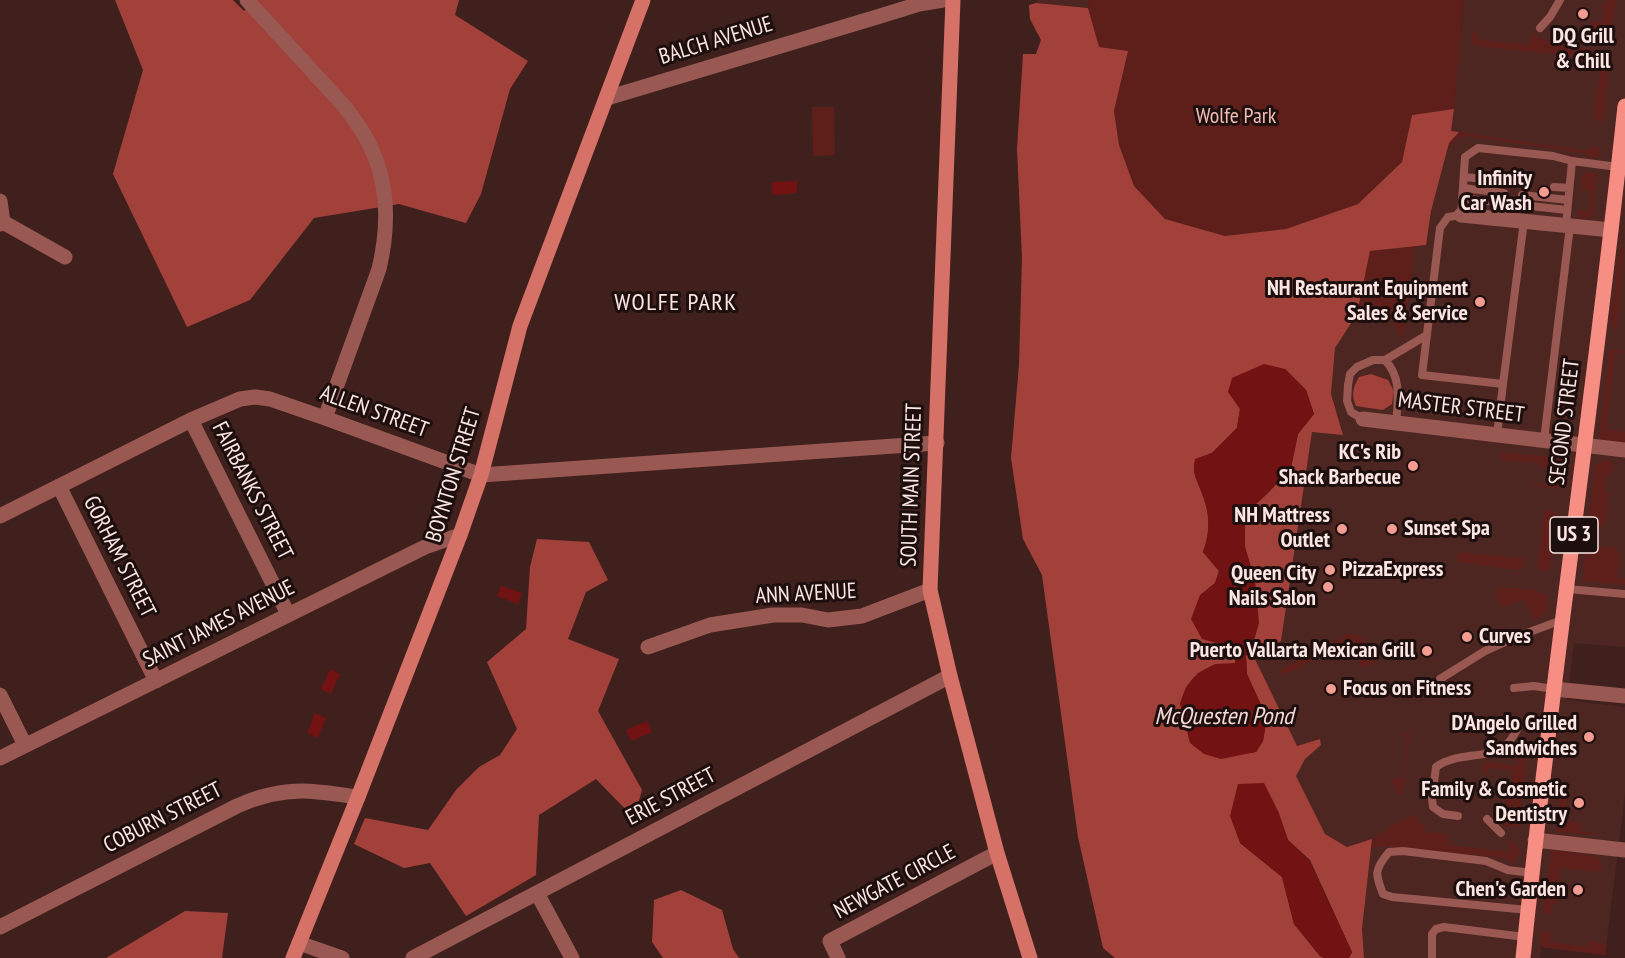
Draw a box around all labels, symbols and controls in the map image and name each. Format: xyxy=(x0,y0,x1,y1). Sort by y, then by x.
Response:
marker: DQ Grill & Chill xyxy=(1576,7,1590,21)
street label: BALCH AVENUE xyxy=(656,11,776,71)
place label: DQ Grill & Chill xyxy=(1552,24,1614,76)
park label: Wolfe Park xyxy=(1196,104,1276,130)
place label: Infinity Car Wash xyxy=(1461,166,1532,218)
marker: Infinity Car Wash xyxy=(1537,185,1551,199)
place label: NH Restaurant Equipment Sales & Service xyxy=(1267,276,1468,328)
district label: WOLFE PARK xyxy=(614,289,738,317)
marker: NH Restaurant Equipment Sales & Service xyxy=(1473,295,1487,309)
street label: SECOND STREET xyxy=(1544,357,1586,487)
street label: ALLEN STREET xyxy=(316,380,432,444)
street label: MASTER STREET xyxy=(1396,387,1526,429)
street label: SOUTH MAIN STREET xyxy=(896,403,928,567)
street label: BOYNTON STREET xyxy=(421,404,487,546)
street label: FAIRBANKS STREET xyxy=(206,418,298,564)
place label: KC's Rib Shack Barbecue xyxy=(1279,440,1401,492)
marker: KC's Rib Shack Barbecue xyxy=(1406,459,1420,473)
street label: GORHAM STREET xyxy=(77,492,161,622)
place label: NH Mattress Outlet xyxy=(1234,503,1330,554)
place label: Sunset Spa xyxy=(1404,516,1490,542)
road number: US 3 xyxy=(1550,517,1598,553)
marker: NH Mattress Outlet xyxy=(1335,522,1349,536)
marker: Sunset Spa xyxy=(1385,522,1399,536)
place label: PizzaExpress xyxy=(1342,557,1444,583)
place label: Queen City Nails Salon xyxy=(1229,561,1316,612)
marker: PizzaExpress xyxy=(1323,563,1337,577)
street label: SAINT JAMES AVENUE xyxy=(139,574,299,674)
street label: ANN AVENUE xyxy=(755,578,857,610)
marker: Queen City Nails Salon xyxy=(1321,580,1335,594)
place label: Curves xyxy=(1479,624,1531,650)
marker: Curves xyxy=(1460,630,1474,644)
place label: Puerto Vallarta Mexican Grill xyxy=(1190,638,1415,664)
marker: Puerto Vallarta Mexican Grill xyxy=(1420,644,1434,658)
place label: Focus on Fitness xyxy=(1343,676,1471,702)
marker: Focus on Fitness xyxy=(1324,682,1338,696)
water label: McQuesten Pond xyxy=(1155,703,1293,731)
place label: D'Angelo Grilled Sandwiches xyxy=(1451,711,1577,762)
marker: D'Angelo Grilled Sandwiches xyxy=(1582,730,1596,744)
street label: ERIE STREET xyxy=(622,762,720,832)
street label: COBURN STREET xyxy=(100,777,226,859)
place label: Family & Cosmetic Dentistry xyxy=(1421,777,1567,828)
marker: Family & Cosmetic Dentistry xyxy=(1572,796,1586,810)
street label: NEWGATE CIRCLE xyxy=(830,839,960,925)
place label: Chen's Garden xyxy=(1455,877,1566,903)
marker: Chen's Garden xyxy=(1571,883,1585,897)

